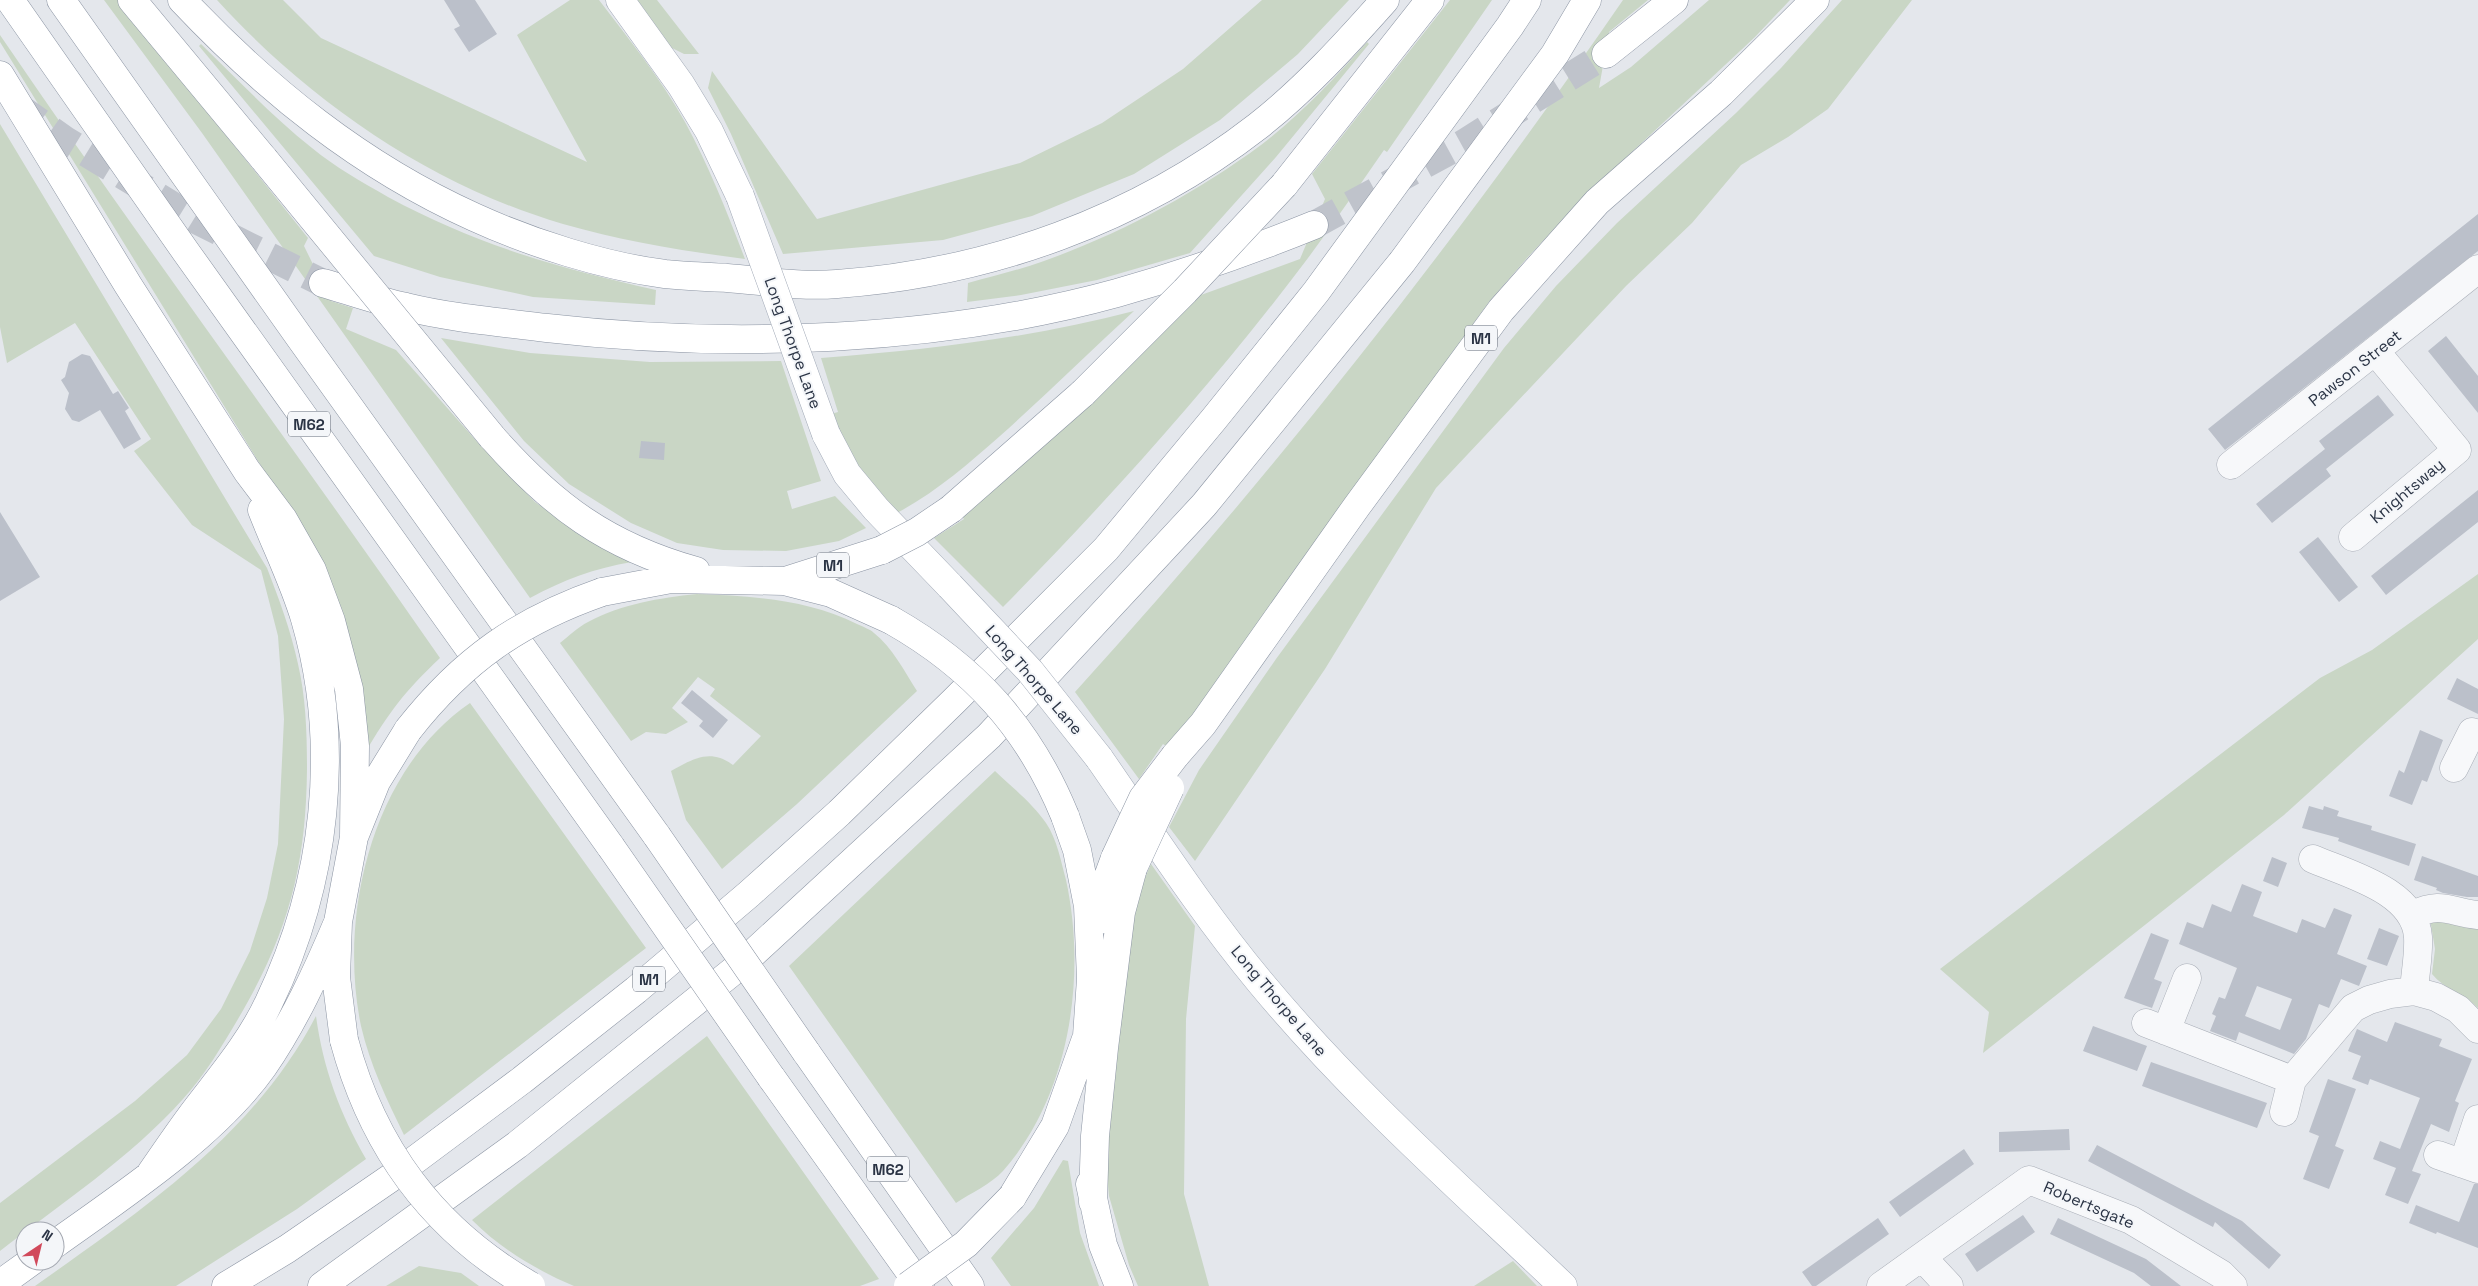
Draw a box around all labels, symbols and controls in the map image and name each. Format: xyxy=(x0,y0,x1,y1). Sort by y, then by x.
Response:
street label: Long Thorpe Lane xyxy=(759,274,827,412)
street label: Pawson Street xyxy=(2304,325,2406,411)
road number: M1 xyxy=(1465,326,1497,350)
road number: M62 xyxy=(288,412,330,436)
street label: Knightsway xyxy=(2366,454,2448,528)
road number: M1 xyxy=(817,552,849,578)
street label: Long Thorpe Lane xyxy=(981,621,1087,739)
street label: Long Thorpe Lane xyxy=(1226,941,1332,1061)
road number: M1 xyxy=(633,966,665,992)
road number: M62 xyxy=(867,1156,909,1182)
street label: Robertsgate xyxy=(2040,1176,2138,1234)
north arrow xyxy=(15,1221,65,1271)
text: N xyxy=(38,1225,56,1245)

